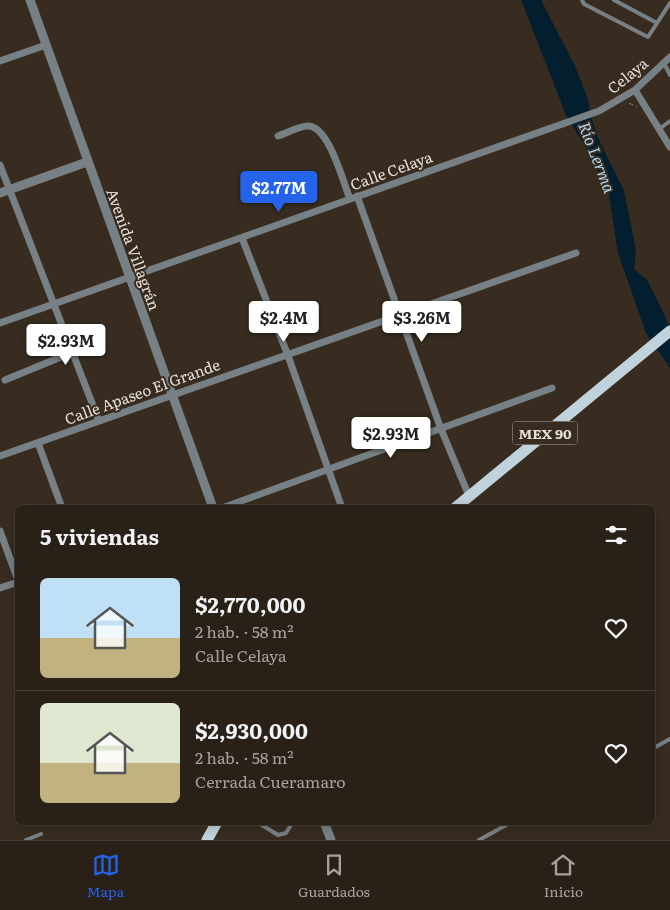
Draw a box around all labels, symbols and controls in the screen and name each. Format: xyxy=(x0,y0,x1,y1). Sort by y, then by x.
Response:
street label: Celaya xyxy=(602,51,653,99)
water label: Río Lerma xyxy=(573,118,623,197)
street label: Calle Celaya xyxy=(347,144,436,196)
pin: $2.77M xyxy=(238,170,320,213)
text: $2.77M xyxy=(251,175,307,199)
street label: Avenida Villagrán xyxy=(101,185,167,313)
pin: $2.4M xyxy=(249,300,319,343)
pin: $3.26M xyxy=(381,300,463,343)
text: $2.4M xyxy=(260,305,308,329)
text: $3.26M xyxy=(393,305,451,329)
pin: $2.93M xyxy=(25,324,107,366)
text: $2.93M xyxy=(37,328,95,352)
street label: Calle Apaseo El Grande xyxy=(61,352,223,430)
pin: $2.93M xyxy=(350,416,432,459)
text: $2.93M xyxy=(362,421,420,445)
road number: MEX 90 xyxy=(512,422,578,444)
text: 5 viviendas xyxy=(40,520,159,551)
icon: filters xyxy=(602,521,630,549)
text: $2,770,000 xyxy=(195,588,305,619)
icon: home xyxy=(80,598,140,658)
icon: heart xyxy=(602,614,630,642)
text: 2 hab. · 58 m² xyxy=(195,619,294,643)
text: Calle Celaya xyxy=(195,643,287,667)
text: $2,930,000 xyxy=(195,714,308,745)
icon: home xyxy=(80,723,140,783)
icon: heart xyxy=(602,739,630,767)
text: 2 hab. · 58 m² xyxy=(195,745,294,769)
text: Cerrada Cueramaro xyxy=(195,769,346,793)
tab: Mapa xyxy=(87,851,124,901)
tab: Guardados xyxy=(298,851,370,901)
tab: Inicio xyxy=(544,851,583,901)

